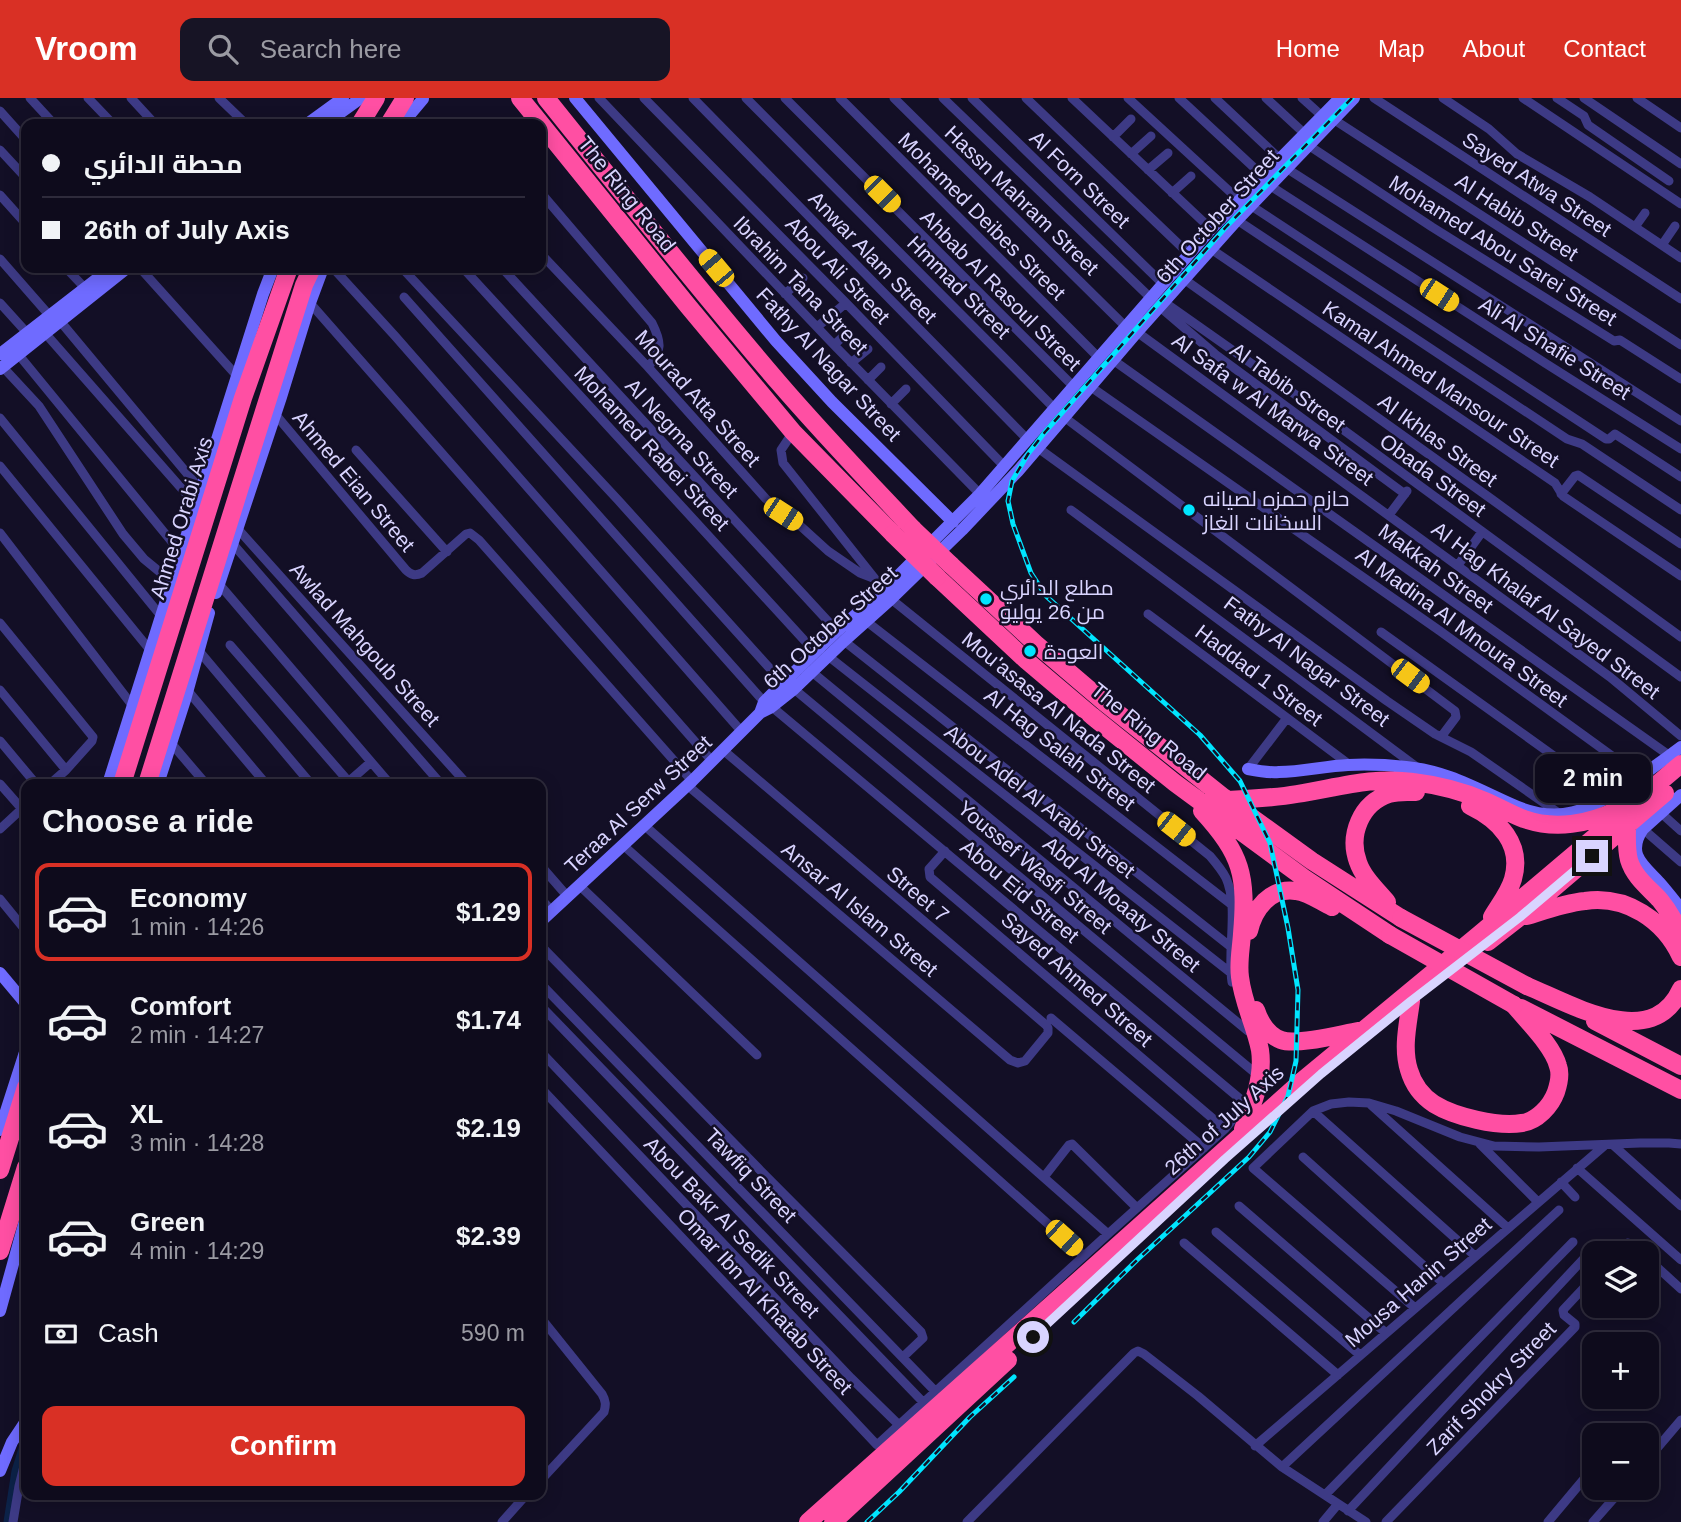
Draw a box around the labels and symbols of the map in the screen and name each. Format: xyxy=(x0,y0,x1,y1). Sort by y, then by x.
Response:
street label: Hassn Mahram Street xyxy=(941,121,1104,279)
street label: Al Forn Street xyxy=(1025,126,1135,232)
street label: Sayed Atwa Street xyxy=(1458,127,1616,241)
street label: Mohamed Deibes Street xyxy=(894,128,1070,304)
street label: The Ring Road xyxy=(574,132,680,256)
street label: 6th October Street xyxy=(1151,144,1283,287)
street label: Al Habib Street xyxy=(1452,169,1583,265)
street label: Mohamed Abou Sarei Street xyxy=(1385,170,1621,330)
car xyxy=(860,172,905,216)
street label: Anwar Alam Street xyxy=(804,186,942,328)
street label: Ahbab Al Rasoul Street xyxy=(916,205,1086,375)
street label: Ibrahim Tana Street xyxy=(729,211,873,359)
street label: Abou Ali Street xyxy=(781,212,895,328)
street label: Hmmad Street xyxy=(903,231,1015,343)
car xyxy=(695,245,738,291)
car xyxy=(1416,275,1463,315)
street label: Fathy Al Nagar Street xyxy=(752,283,906,445)
street label: Ali Al Shafie Street xyxy=(1475,292,1635,404)
street label: Kamal Ahmed Mansour Street xyxy=(1318,296,1564,472)
street label: Mourad Atta Street xyxy=(631,325,765,471)
street label: Al Safa w Al Marwa Street xyxy=(1168,328,1378,490)
street label: Al Tabib Street xyxy=(1226,338,1350,436)
street label: Mohamed Rabei Street xyxy=(570,361,734,535)
street label: Al Negma Street xyxy=(621,374,743,502)
street label: Al Ikhlas Street xyxy=(1374,389,1502,491)
street label: Ahmed Eian Street xyxy=(289,406,420,556)
street label: Obada Street xyxy=(1376,429,1490,521)
street label: Ahmed Orabi Axis xyxy=(145,434,217,602)
place label: حازم حمزه لصيانه السخانات الغاز xyxy=(1202,487,1349,535)
car xyxy=(760,494,807,534)
marker: حازم حمزه لصيانه السخانات الغاز xyxy=(1181,502,1197,518)
street label: Al Hag Khalaf Al Sayed Street xyxy=(1428,517,1664,703)
street label: Makkah Street xyxy=(1374,519,1498,617)
street label: Al Madina Al Mnoura Street xyxy=(1352,543,1572,712)
street label: Awlad Mahgoub Street xyxy=(285,557,445,731)
street label: 6th October Street xyxy=(759,561,902,693)
place label: مطلع الدائري من 26 يوليو xyxy=(1000,576,1114,625)
marker: مطلع الدائري من 26 يوليو xyxy=(978,591,994,607)
street label: Fathy Al Nagar Street xyxy=(1220,591,1394,731)
street label: Haddad 1 Street xyxy=(1191,620,1327,730)
street label: Mou'asasa Al Nada Street xyxy=(958,627,1160,797)
place label: العودة xyxy=(1044,640,1103,664)
marker: العودة xyxy=(1022,643,1038,659)
car xyxy=(1387,655,1434,697)
street label: The Ring Road xyxy=(1087,678,1211,784)
street label: Al Hag Salah Street xyxy=(980,683,1140,815)
street label: Abou Adel Al Arabi Street xyxy=(940,720,1140,882)
street label: Teraa Al Serw Street xyxy=(560,730,716,878)
callout: 2 min xyxy=(1534,754,1650,804)
street label: Youssef Wasfi Street xyxy=(954,796,1117,938)
car xyxy=(1153,808,1200,850)
street label: Abd Al Moaaty Street xyxy=(1039,832,1205,976)
street label: Abou Eid Street xyxy=(956,835,1084,947)
street label: Ansar Al Islam Street xyxy=(778,837,943,981)
route end xyxy=(1576,840,1608,872)
street label: Street 7 xyxy=(882,862,954,926)
street label: Sayed Ahmed Street xyxy=(997,907,1157,1051)
street label: 26th of July Axis xyxy=(1160,1061,1288,1179)
street label: Tawfiq Street xyxy=(701,1123,802,1227)
street label: Abou Bakr Al Sedik Street xyxy=(640,1132,824,1322)
street label: Omar Ibn Al Khatab Street xyxy=(673,1204,857,1399)
street label: Mousa Hanin Street xyxy=(1340,1212,1496,1352)
car xyxy=(1042,1216,1087,1260)
street label: Zarif Shokry Street xyxy=(1422,1317,1560,1459)
route start xyxy=(1017,1321,1049,1353)

